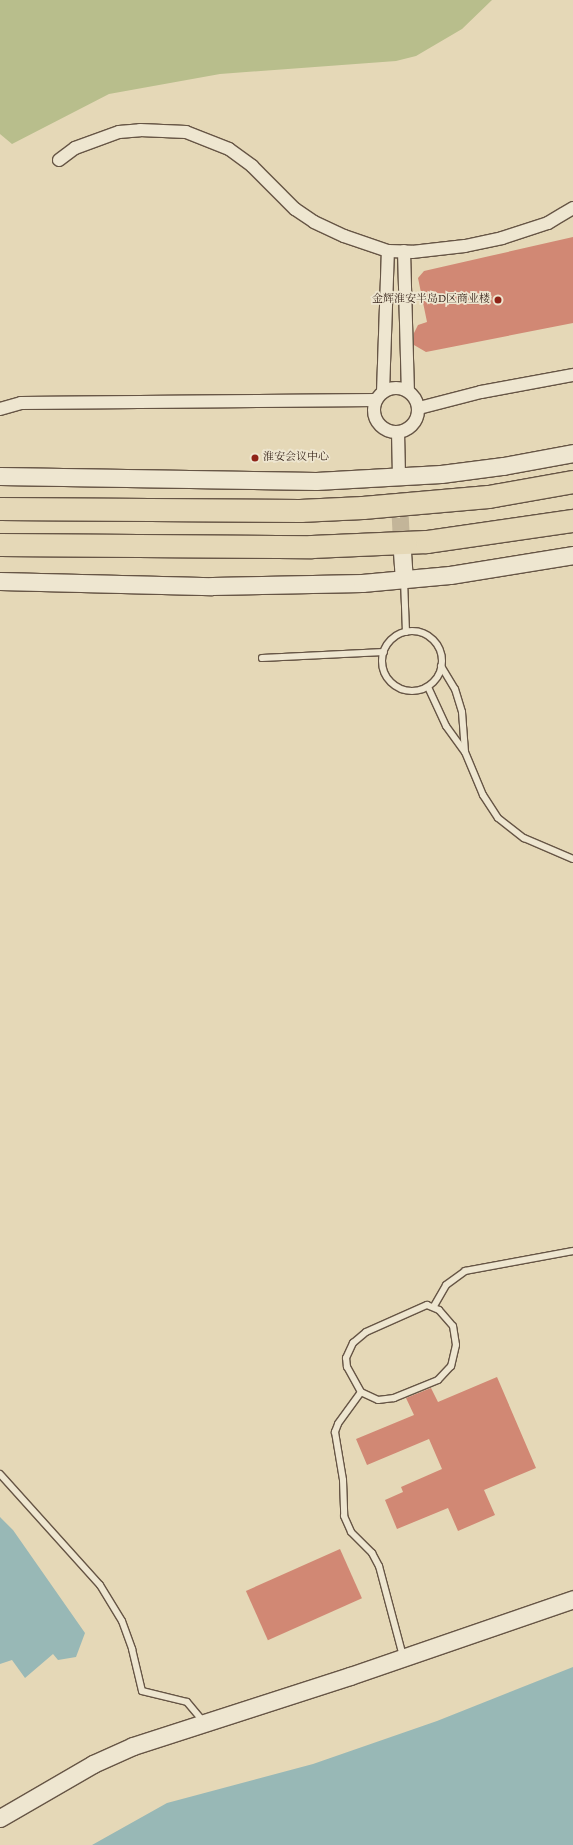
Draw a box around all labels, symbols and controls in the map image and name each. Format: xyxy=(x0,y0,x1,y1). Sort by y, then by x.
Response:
place label: 金辉淮安半岛D区商业楼 xyxy=(372,293,490,307)
marker: 金辉淮安半岛D区商业楼 xyxy=(493,295,503,305)
place label: 淮安会议中心 xyxy=(263,451,329,465)
marker: 淮安会议中心 xyxy=(250,453,260,463)

